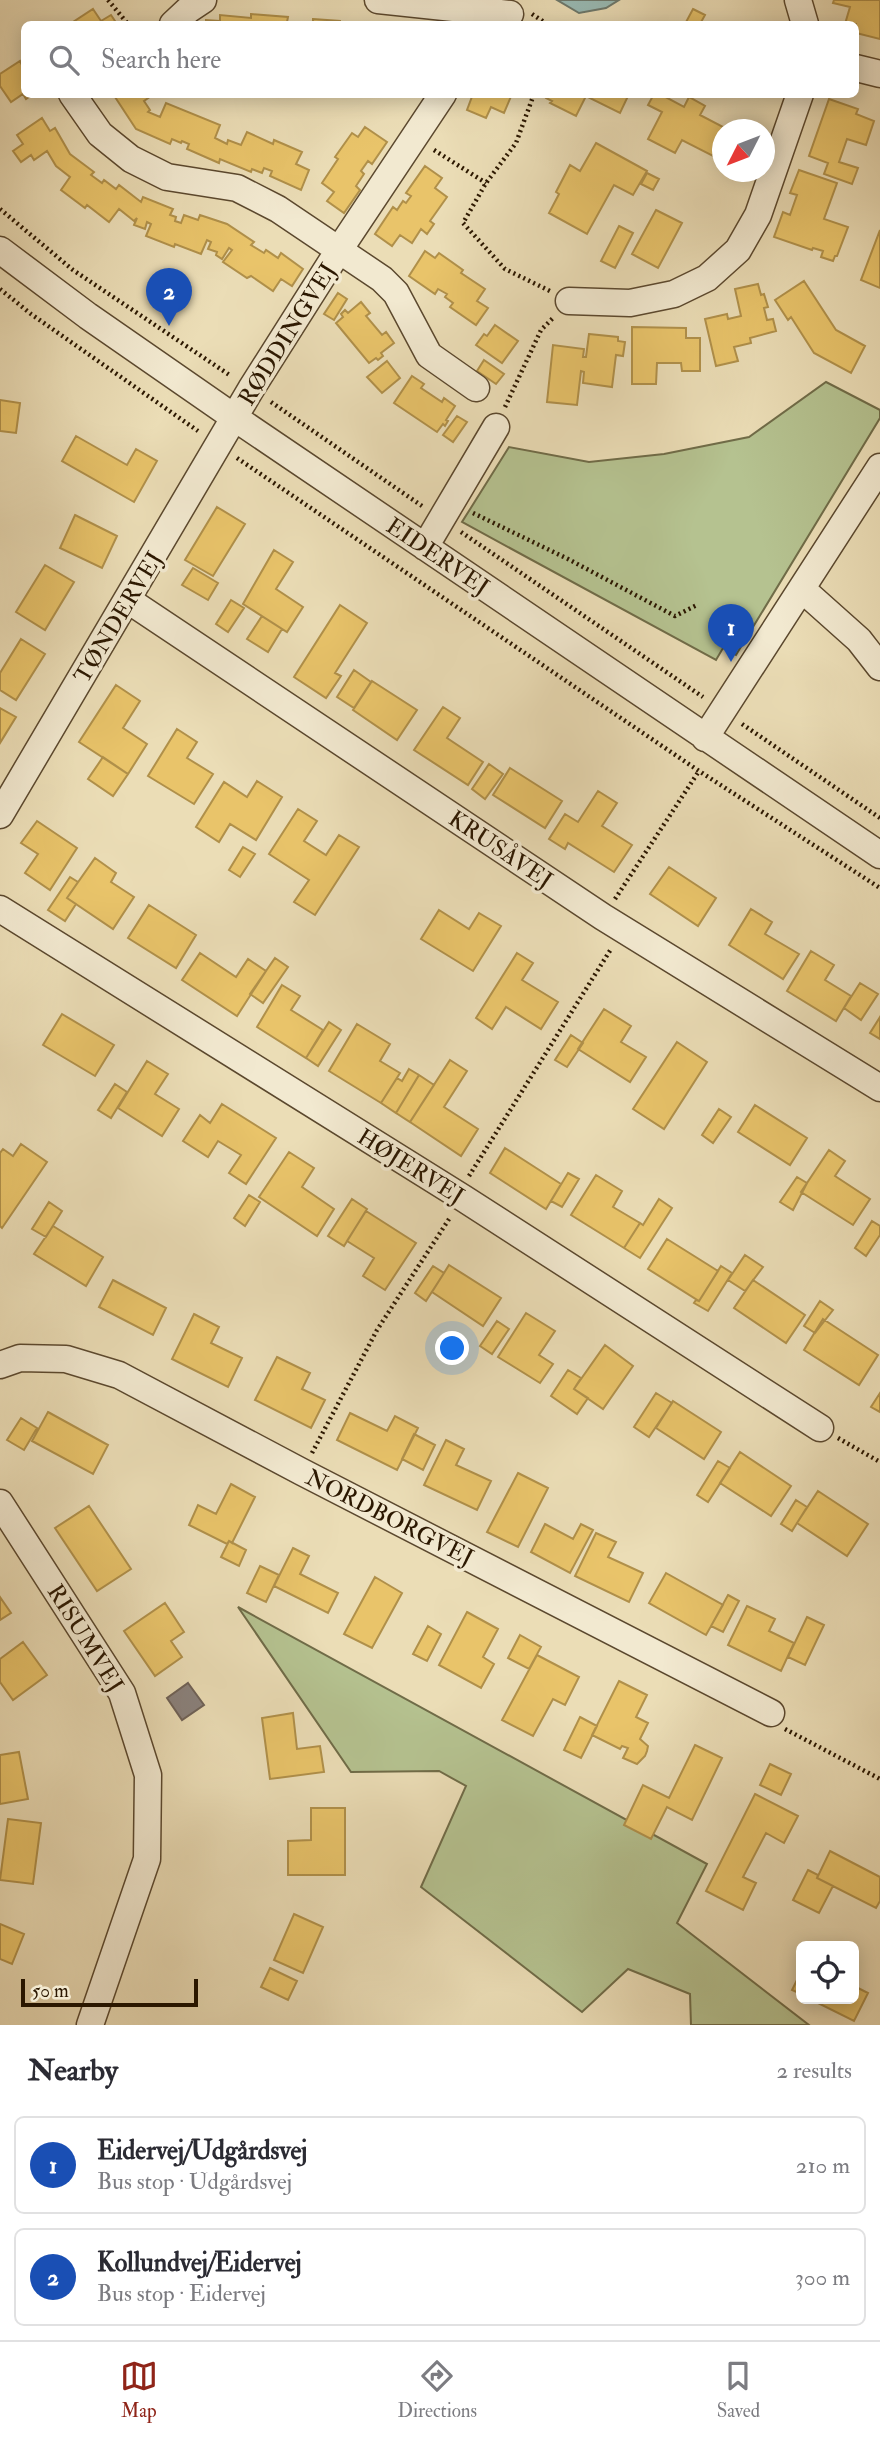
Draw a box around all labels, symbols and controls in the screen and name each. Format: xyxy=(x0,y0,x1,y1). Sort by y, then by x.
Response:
search box xyxy=(21,21,859,98)
icon: search xyxy=(45,41,83,79)
text: Search here xyxy=(101,44,221,76)
north arrow xyxy=(712,119,775,182)
street label: RØDDINGVEJ xyxy=(232,258,343,411)
pin: 2 xyxy=(146,268,192,326)
street label: EIDERVEJ xyxy=(381,511,495,602)
street label: TØNDERVEJ xyxy=(68,546,169,688)
pin: 1 xyxy=(708,604,754,662)
street label: KRUSÅVEJ xyxy=(443,804,558,895)
street label: HØJERVEJ xyxy=(352,1122,470,1211)
your location xyxy=(435,1331,469,1365)
street label: NORDBORGVEJ xyxy=(301,1463,479,1572)
street label: RISUMVEJ xyxy=(41,1579,130,1698)
map controls xyxy=(796,1941,859,2004)
button: locate xyxy=(796,1941,859,2004)
scale bar xyxy=(21,1976,198,2008)
text: 50 m xyxy=(32,1979,69,2003)
text: Nearby xyxy=(28,2052,118,2089)
text: 2 results xyxy=(777,2056,852,2085)
text: Eidervej/Udgårdsvej xyxy=(97,2135,307,2167)
text: 1 xyxy=(49,2151,57,2180)
text: 210 m xyxy=(796,2151,850,2180)
text: Bus stop · Udgårdsvej xyxy=(97,2167,292,2196)
text: Kollundvej/Eidervej xyxy=(97,2247,302,2279)
text: 2 xyxy=(47,2263,59,2292)
text: 300 m xyxy=(795,2263,850,2292)
text: Bus stop · Eidervej xyxy=(97,2279,266,2308)
tab: Map xyxy=(120,2357,158,2423)
tab: Directions xyxy=(397,2357,477,2423)
tab: Saved xyxy=(717,2357,760,2423)

